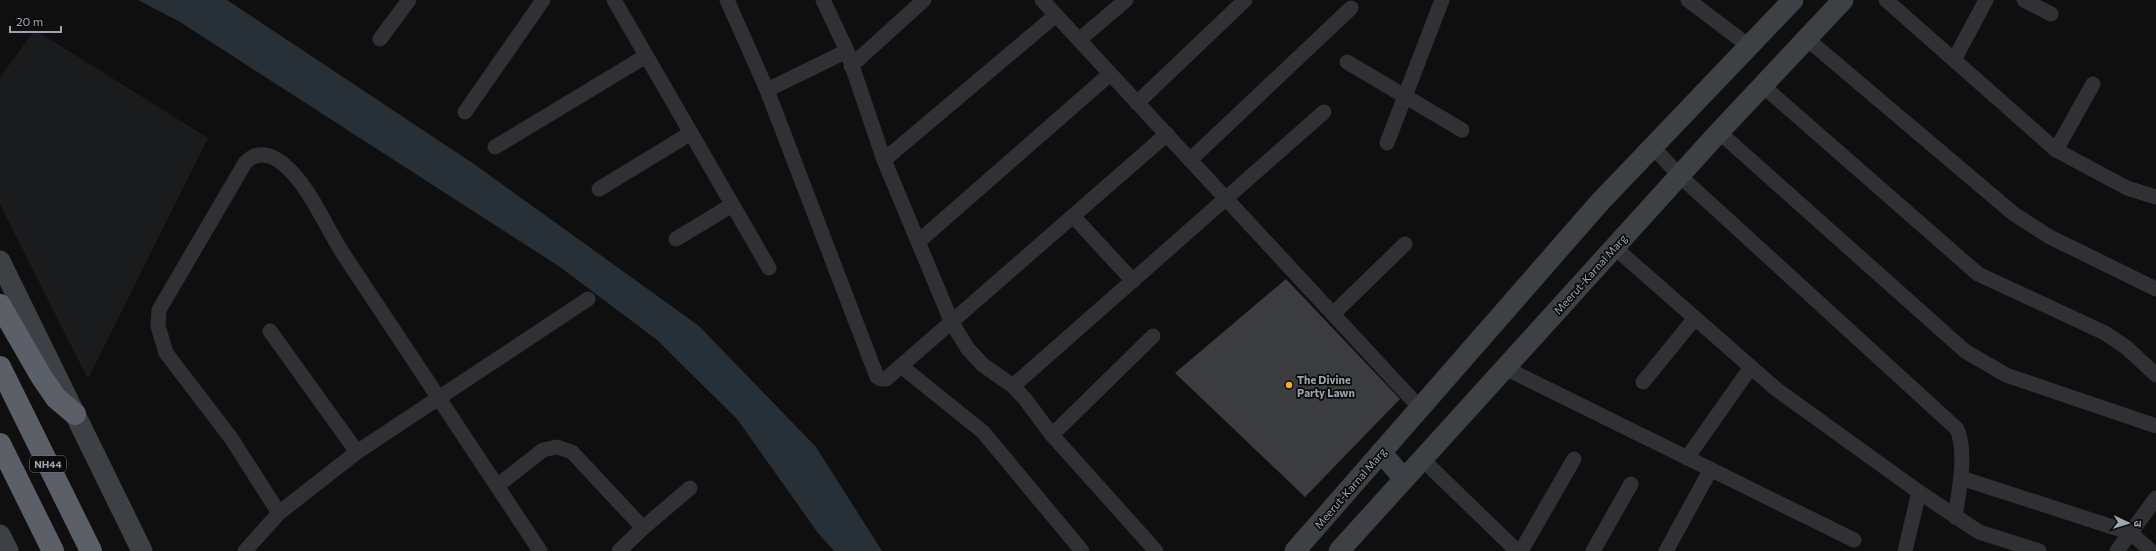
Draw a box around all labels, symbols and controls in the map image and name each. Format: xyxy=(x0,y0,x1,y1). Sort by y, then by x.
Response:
scale bar xyxy=(10,8,61,34)
text: 20 m xyxy=(16,14,43,28)
street label: Meerut-Karnal Marg xyxy=(1551,231,1629,317)
place label: The Divine Party Lawn xyxy=(1297,373,1355,399)
marker: The Divine Party Lawn xyxy=(1284,380,1294,390)
street label: Meerut-Karnal Marg xyxy=(1311,445,1389,531)
road number: NH44 xyxy=(30,456,66,472)
north arrow xyxy=(2108,503,2148,543)
text: उ xyxy=(2132,520,2145,528)

